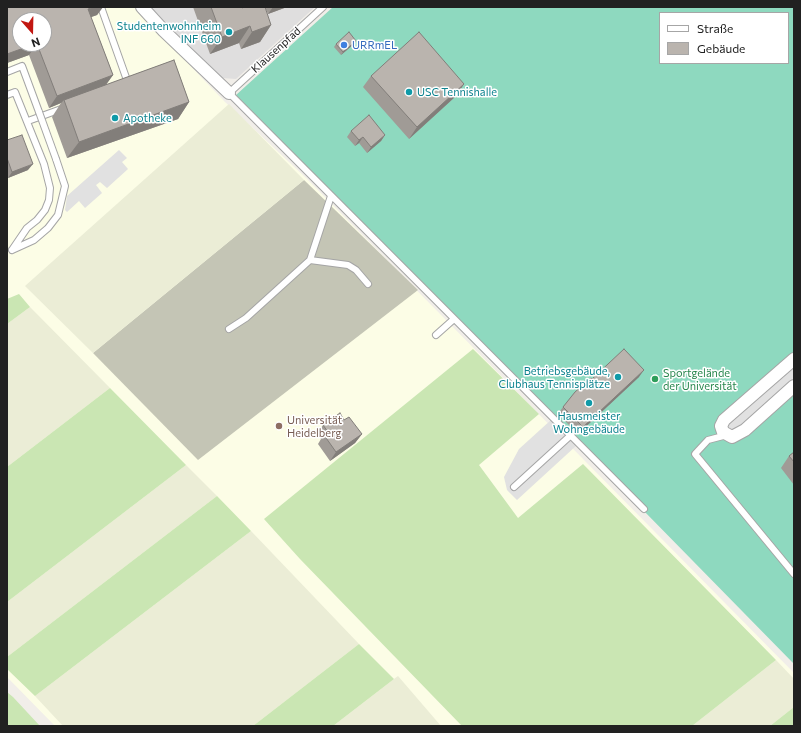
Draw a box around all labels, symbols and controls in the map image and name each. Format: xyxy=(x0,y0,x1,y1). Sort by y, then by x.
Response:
north arrow xyxy=(12,12,52,52)
legend xyxy=(659,12,789,64)
place label: Studentenwohnheim INF 660 xyxy=(117,19,221,45)
text: Straße xyxy=(697,21,733,35)
street label: Klausenpfad xyxy=(249,24,303,76)
marker: Studentenwohnheim INF 660 xyxy=(224,27,234,37)
text: N xyxy=(30,35,42,50)
place label: URRmEL xyxy=(352,38,397,52)
marker: URRmEL xyxy=(339,40,349,50)
text: Gebäude xyxy=(697,41,745,55)
place label: USC Tennishalle xyxy=(417,85,497,99)
marker: USC Tennishalle xyxy=(404,87,414,97)
place label: Apotheke xyxy=(123,111,172,125)
marker: Apotheke xyxy=(110,113,120,123)
place label: Betriebsgebäude, Clubhaus Tennisplätze xyxy=(499,364,610,390)
place label: Sportgelände der Universität xyxy=(663,366,737,392)
marker: Betriebsgebäude, Clubhaus Tennisplätze xyxy=(613,372,623,382)
marker: Sportgelände der Universität xyxy=(650,374,660,384)
marker: Hausmeister Wohngebäude xyxy=(584,398,594,408)
place label: Hausmeister Wohngebäude xyxy=(553,409,625,435)
place label: Universität Heidelberg xyxy=(287,413,342,439)
marker: Universität Heidelberg xyxy=(274,421,284,431)

